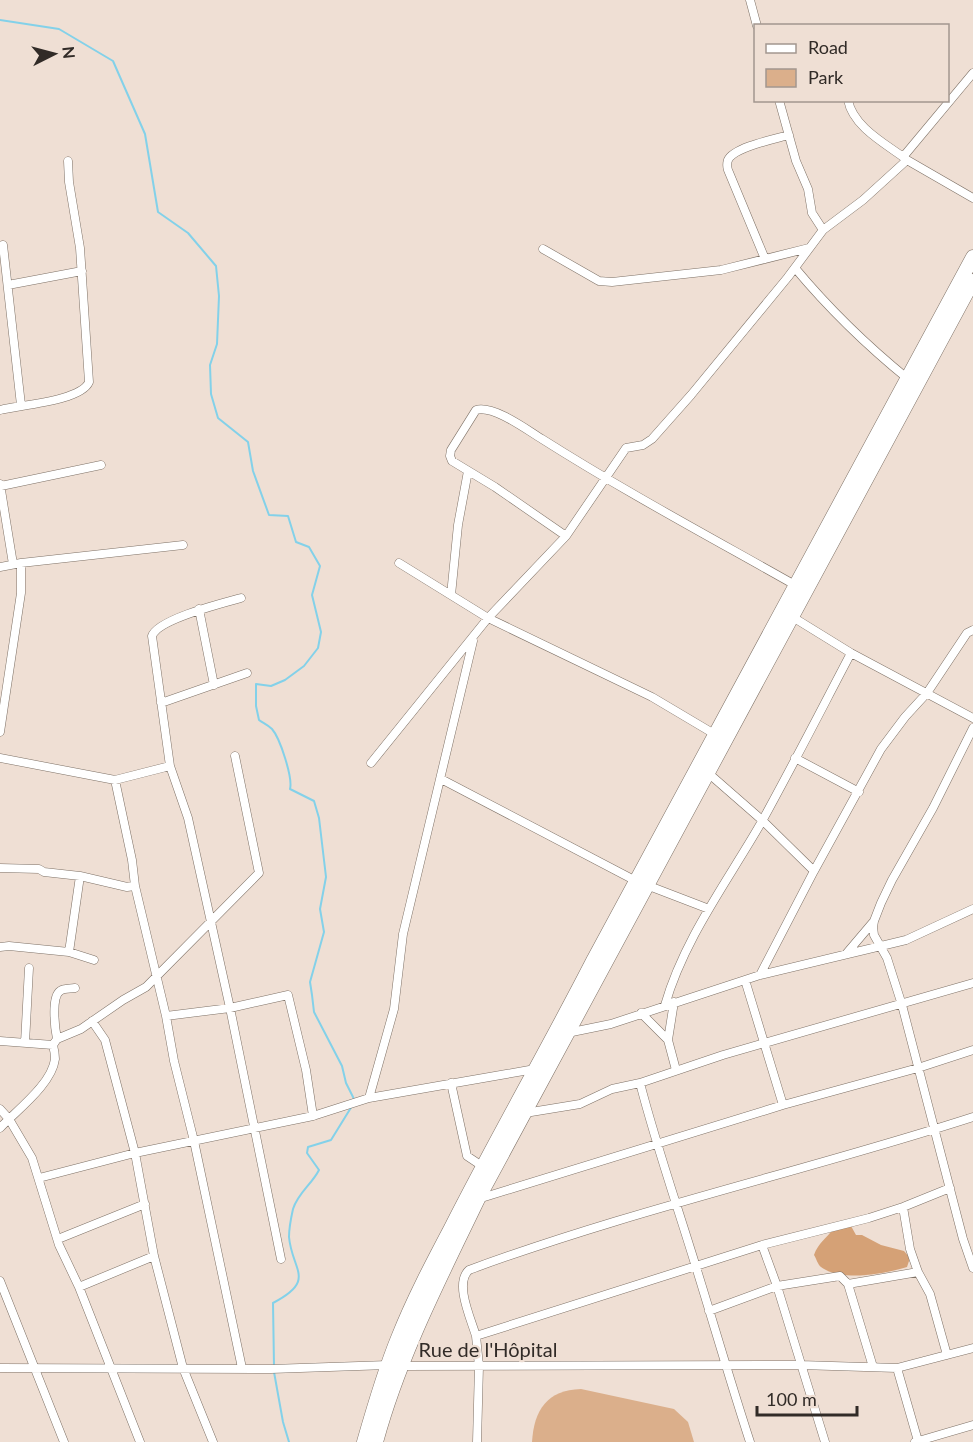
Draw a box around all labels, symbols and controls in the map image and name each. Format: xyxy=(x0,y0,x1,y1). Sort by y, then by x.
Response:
north arrow xyxy=(24,24,84,84)
legend xyxy=(754,24,949,102)
text: Road xyxy=(808,36,848,58)
text: N xyxy=(59,45,80,60)
text: Park xyxy=(808,66,844,88)
street label: Rue de l'Hôpital xyxy=(419,1337,557,1361)
scale bar xyxy=(757,1379,858,1417)
text: 100 m xyxy=(766,1388,817,1410)

